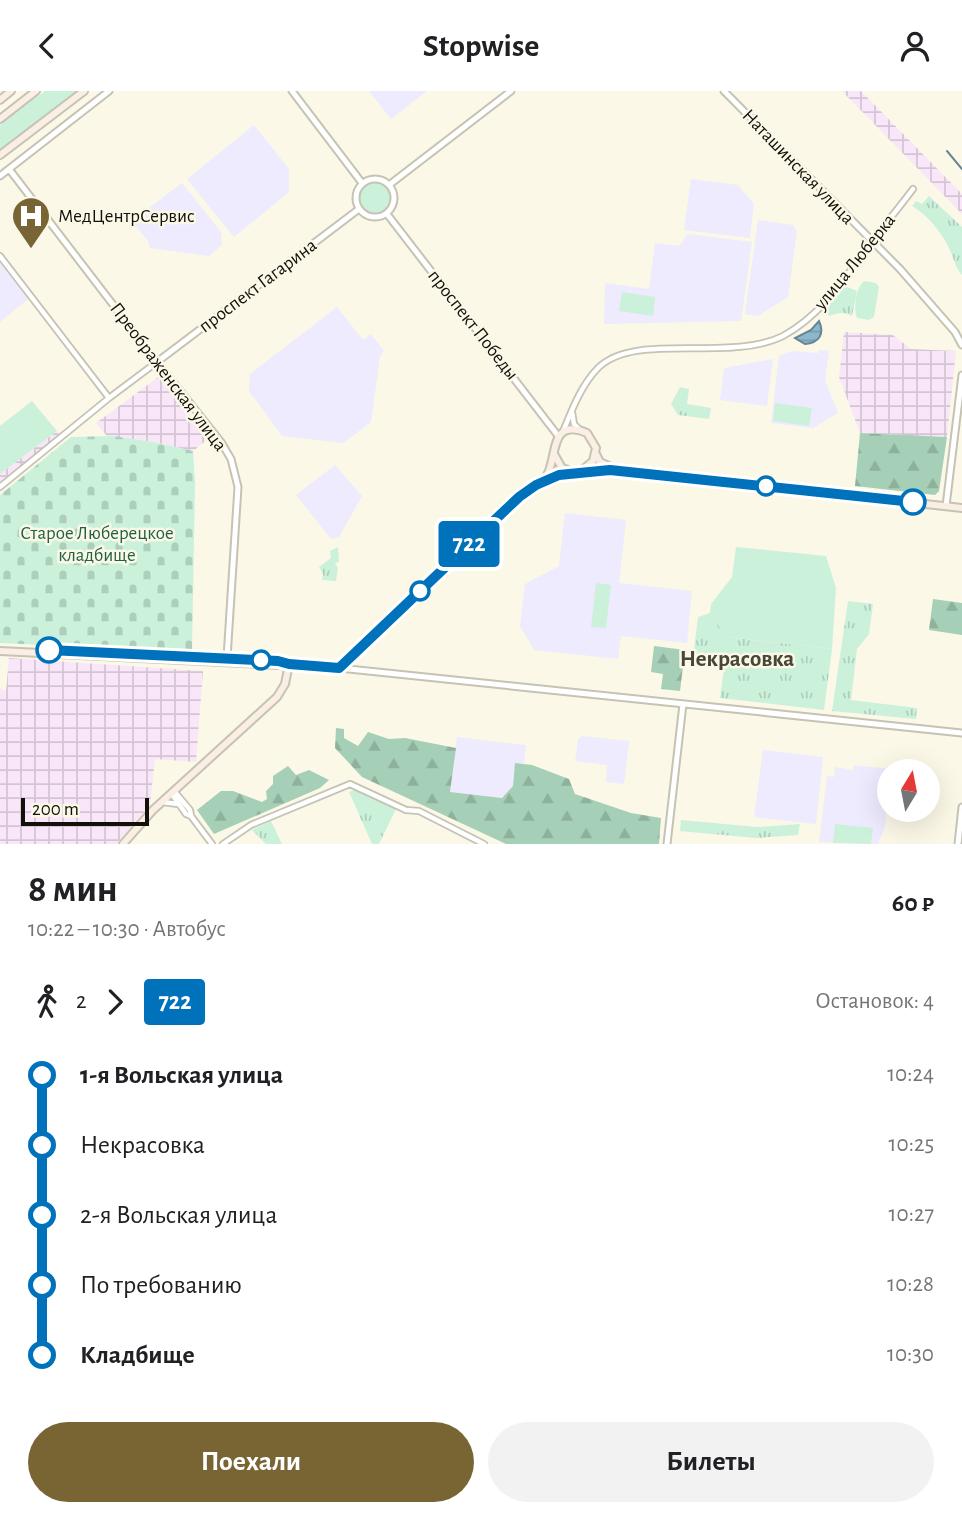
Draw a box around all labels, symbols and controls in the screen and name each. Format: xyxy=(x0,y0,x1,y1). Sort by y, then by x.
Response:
icon: back xyxy=(28,27,66,65)
icon: person xyxy=(896,27,934,65)
text: Stopwise xyxy=(423,30,539,62)
street label: Наташинская улица xyxy=(738,106,858,228)
hospital icon: МедЦентрСервис xyxy=(10,195,52,250)
place label: МедЦентрСервис xyxy=(58,207,195,226)
street label: улица Люберка xyxy=(810,210,899,314)
street label: проспект Гагарина xyxy=(196,235,321,336)
street label: проспект Победы xyxy=(424,266,522,384)
street label: Преображенская улица xyxy=(106,299,230,455)
unlabelled marker xyxy=(756,476,776,496)
unlabelled marker xyxy=(900,489,926,515)
line badge: 722 xyxy=(429,521,509,567)
park label: Старое Люберецкое кладбище xyxy=(20,524,174,565)
text: 722 xyxy=(453,532,485,556)
unlabelled marker xyxy=(410,581,430,601)
unlabelled marker xyxy=(36,637,62,663)
district label: Некрасовка xyxy=(680,648,794,671)
unlabelled marker xyxy=(251,650,271,670)
north arrow xyxy=(877,759,940,823)
map controls xyxy=(877,759,940,822)
scale bar xyxy=(21,795,149,827)
text: 200 m xyxy=(32,800,79,819)
text: 8 мин xyxy=(28,871,118,909)
text: 60 ₽ xyxy=(892,890,934,916)
text: 10:22 – 10:30 · Автобус xyxy=(28,918,226,941)
icon: walk xyxy=(28,983,66,1021)
icon: forward xyxy=(96,983,134,1021)
text: 2 xyxy=(76,990,86,1013)
text: 722 xyxy=(158,990,191,1014)
text: Остановок: 4 xyxy=(815,990,934,1013)
text: 1-я Вольская улица xyxy=(80,1062,283,1088)
text: 10:24 xyxy=(887,1063,934,1086)
text: Некрасовка xyxy=(80,1132,205,1158)
text: 10:25 xyxy=(889,1133,934,1156)
text: 2-я Вольская улица xyxy=(80,1202,277,1228)
text: 10:27 xyxy=(889,1203,934,1226)
text: По требованию xyxy=(80,1272,242,1298)
text: 10:28 xyxy=(887,1273,934,1296)
text: Кладбище xyxy=(80,1342,195,1368)
text: 10:30 xyxy=(887,1343,934,1366)
button: Поехали xyxy=(28,1422,474,1502)
button: Билеты xyxy=(488,1422,934,1502)

